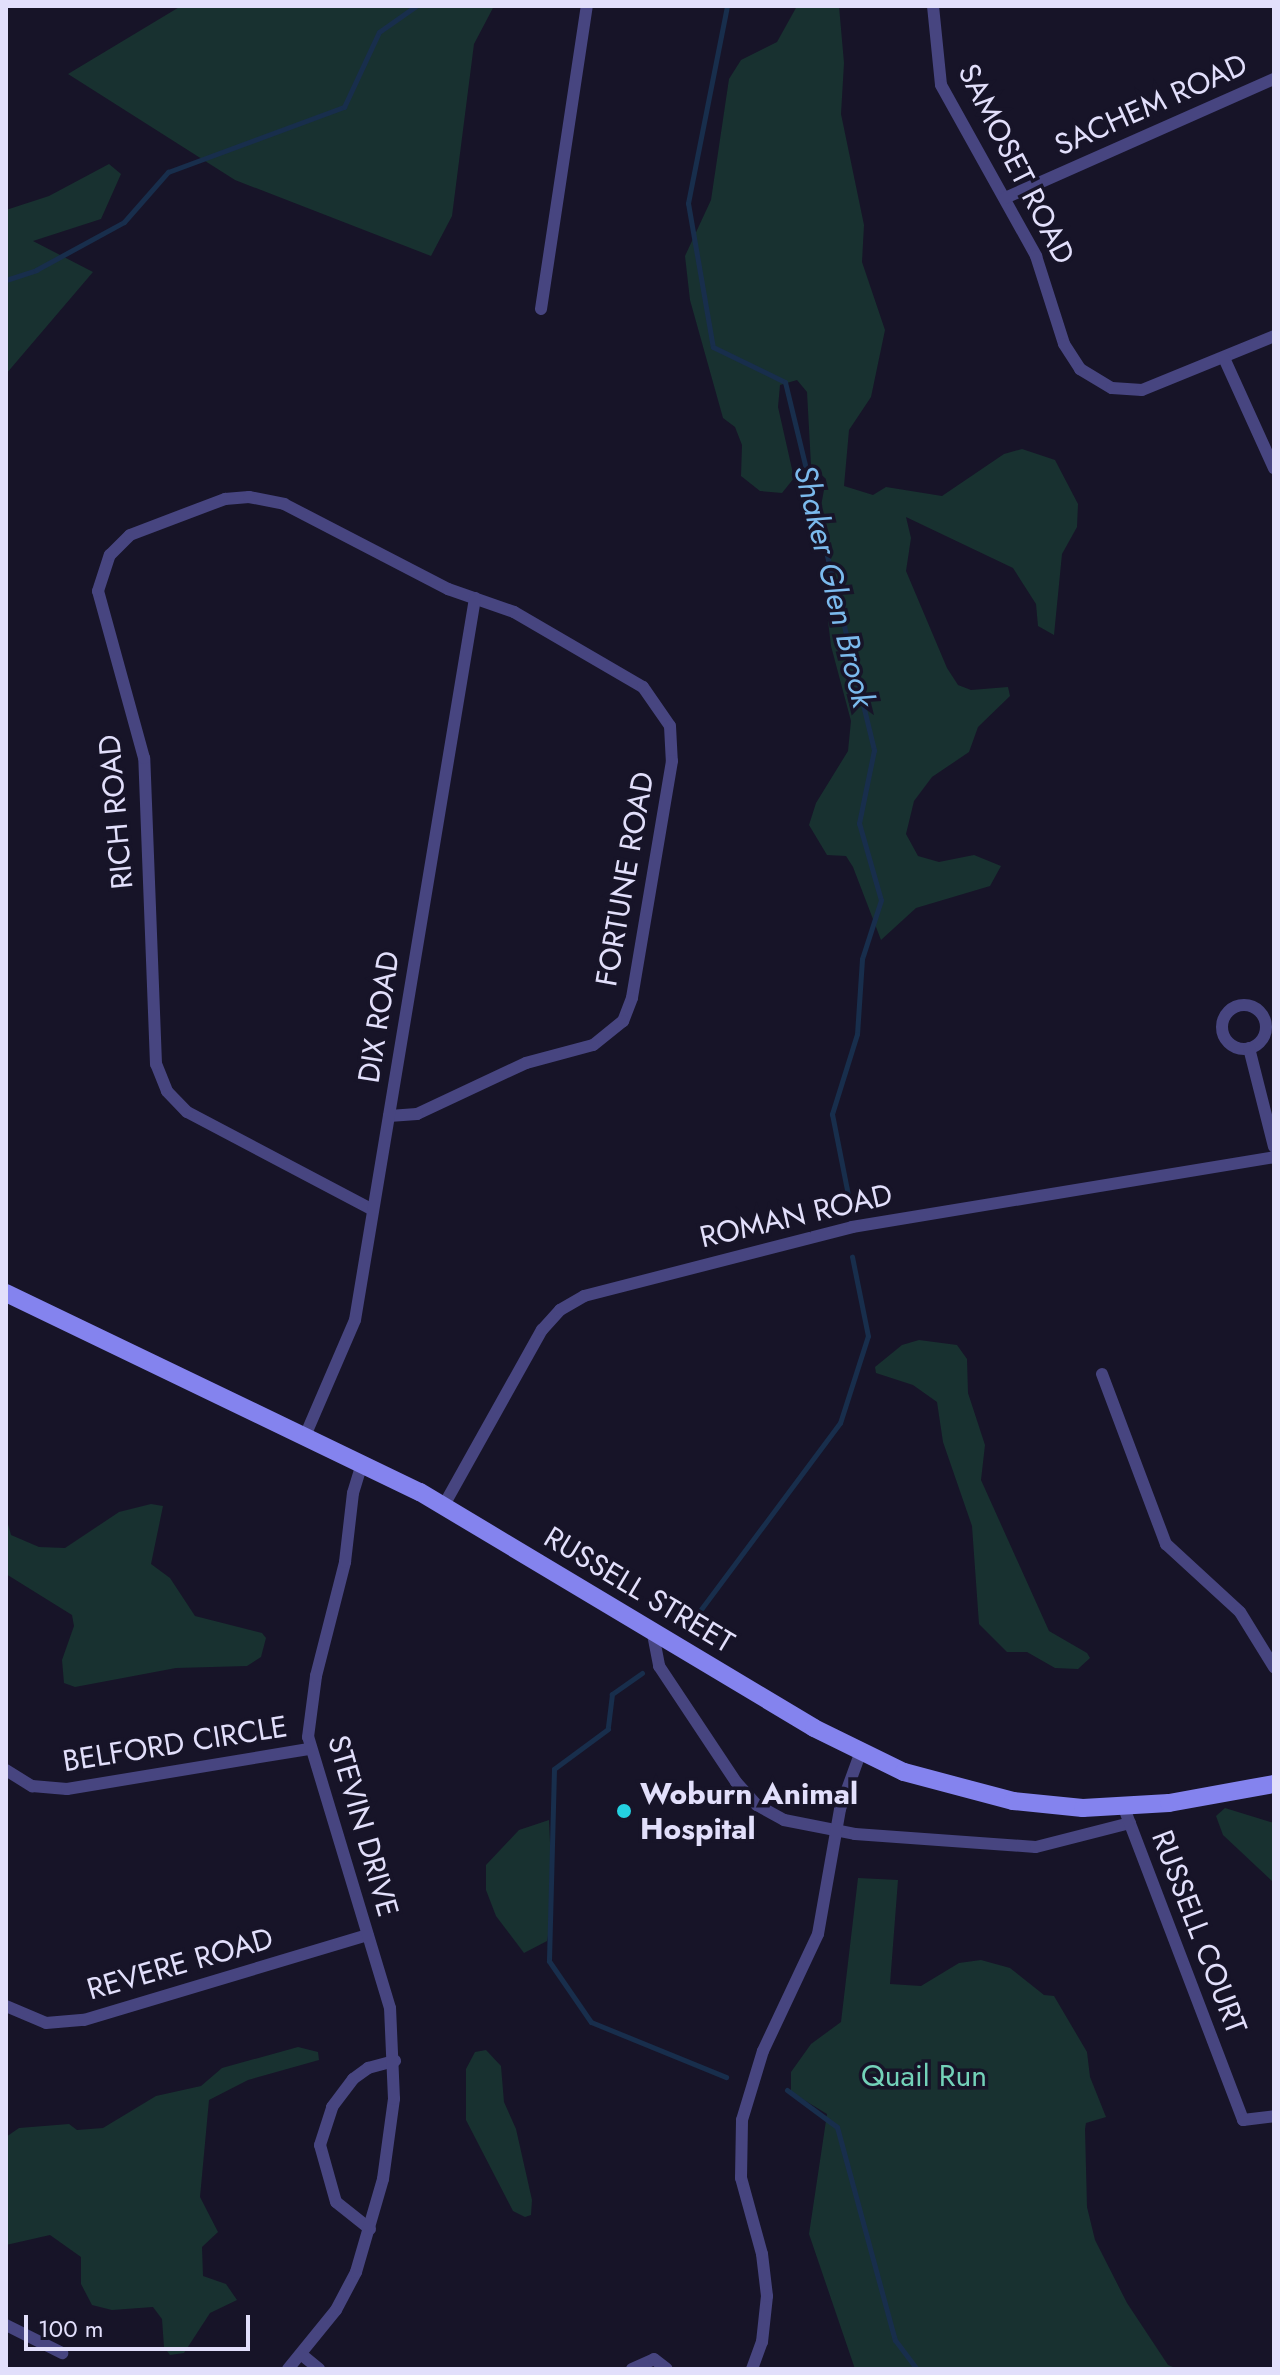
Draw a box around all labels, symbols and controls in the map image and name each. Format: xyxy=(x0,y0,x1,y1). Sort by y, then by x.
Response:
street label: SACHEM ROAD xyxy=(1049,46,1253,164)
street label: SAMOSET ROAD xyxy=(950,58,1082,270)
water label: Shaker Glen Brook xyxy=(785,461,883,711)
street label: RICH ROAD xyxy=(91,733,141,891)
street label: FORTUNE ROAD xyxy=(588,769,662,989)
street label: DIX ROAD xyxy=(351,948,407,1086)
street label: ROMAN ROAD xyxy=(696,1176,896,1256)
street label: RUSSELL STREET xyxy=(538,1519,740,1661)
street label: BELFORD CIRCLE xyxy=(60,1708,290,1780)
street label: STEVIN DRIVE xyxy=(320,1731,406,1921)
place label: Woburn Animal Hospital xyxy=(640,1776,858,1846)
marker: Woburn Animal Hospital xyxy=(615,1802,633,1820)
street label: RUSSELL COURT xyxy=(1144,1825,1254,2039)
street label: REVERE ROAD xyxy=(83,1920,277,2008)
park label: Quail Run xyxy=(861,2058,987,2094)
scale bar xyxy=(28,2299,254,2349)
text: 100 m xyxy=(38,2311,104,2346)

